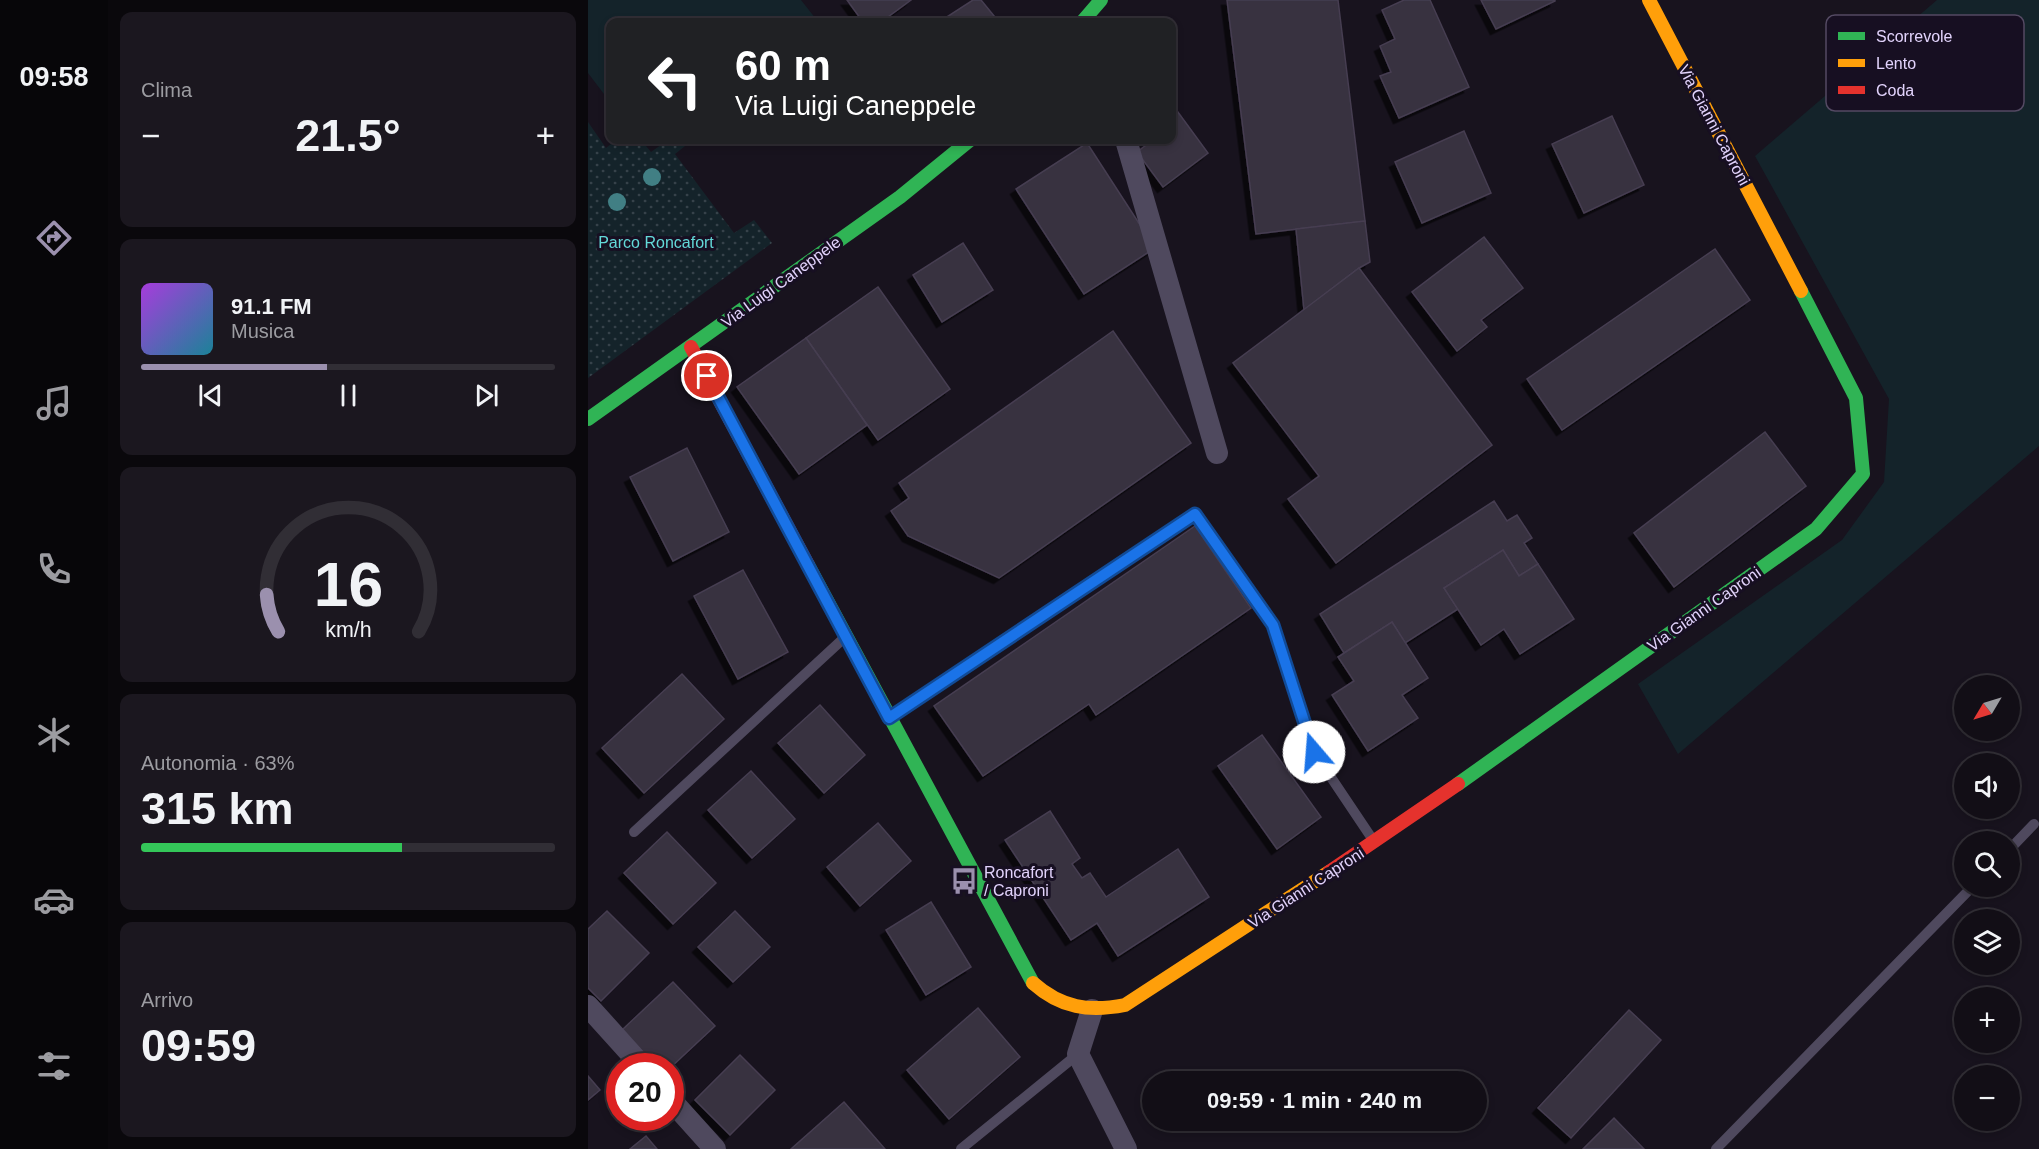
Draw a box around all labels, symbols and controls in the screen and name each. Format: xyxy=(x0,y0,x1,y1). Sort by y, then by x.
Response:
legend xyxy=(1826,15,2024,111)
text: Scorrevole xyxy=(1876,28,1953,45)
icon: left xyxy=(636,42,714,120)
text: 60 m xyxy=(735,42,831,89)
text: Lento xyxy=(1876,55,1916,72)
text: 09:58 xyxy=(19,62,89,92)
street label: Via Gianni Caproni xyxy=(1675,62,1753,188)
text: Clima xyxy=(141,79,192,101)
text: Coda xyxy=(1876,82,1914,99)
text: Via Luigi Caneppele xyxy=(735,91,976,121)
text: 21.5° xyxy=(295,110,401,161)
text: − xyxy=(141,117,160,154)
text: + xyxy=(536,117,555,154)
icon: directions xyxy=(33,217,75,259)
street label: Via Luigi Caneppele xyxy=(718,233,844,331)
park label: Parco Roncafort xyxy=(598,234,714,251)
text: 91.1 FM xyxy=(231,294,312,319)
text: Musica xyxy=(231,320,294,342)
pin xyxy=(681,350,732,401)
icon: arrive xyxy=(690,359,723,392)
icon: previous xyxy=(194,379,227,412)
icon: pause xyxy=(332,379,365,412)
icon: next xyxy=(470,379,503,412)
icon: music xyxy=(33,382,75,424)
icon: phone xyxy=(33,548,75,590)
text: 16 xyxy=(313,550,383,619)
street label: Via Gianni Caproni xyxy=(1644,564,1764,654)
text: km/h xyxy=(325,618,371,642)
north arrow xyxy=(1954,675,2020,741)
map controls xyxy=(1954,675,2020,1131)
icon: climate xyxy=(33,714,75,756)
position arrow xyxy=(1282,720,1346,784)
text: Autonomia · 63% xyxy=(141,752,294,774)
button: sound xyxy=(1954,753,2020,819)
text: 315 km xyxy=(141,783,294,834)
button: search xyxy=(1954,831,2020,897)
street label: Via Gianni Caproni xyxy=(1245,844,1367,932)
place label: Roncafort / Caproni xyxy=(984,864,1054,899)
bus stop icon: Roncafort / Caproni xyxy=(949,866,979,896)
icon: car xyxy=(33,879,75,921)
button: layers xyxy=(1954,909,2020,975)
button: + xyxy=(1954,987,2020,1053)
text: Arrivo xyxy=(141,989,193,1011)
text: 09:59 xyxy=(141,1020,256,1071)
icon: filters xyxy=(33,1045,75,1087)
speed limit sign: 20 xyxy=(606,1053,684,1131)
button: − xyxy=(1954,1065,2020,1131)
text: 09:59 · 1 min · 240 m xyxy=(1207,1088,1422,1113)

